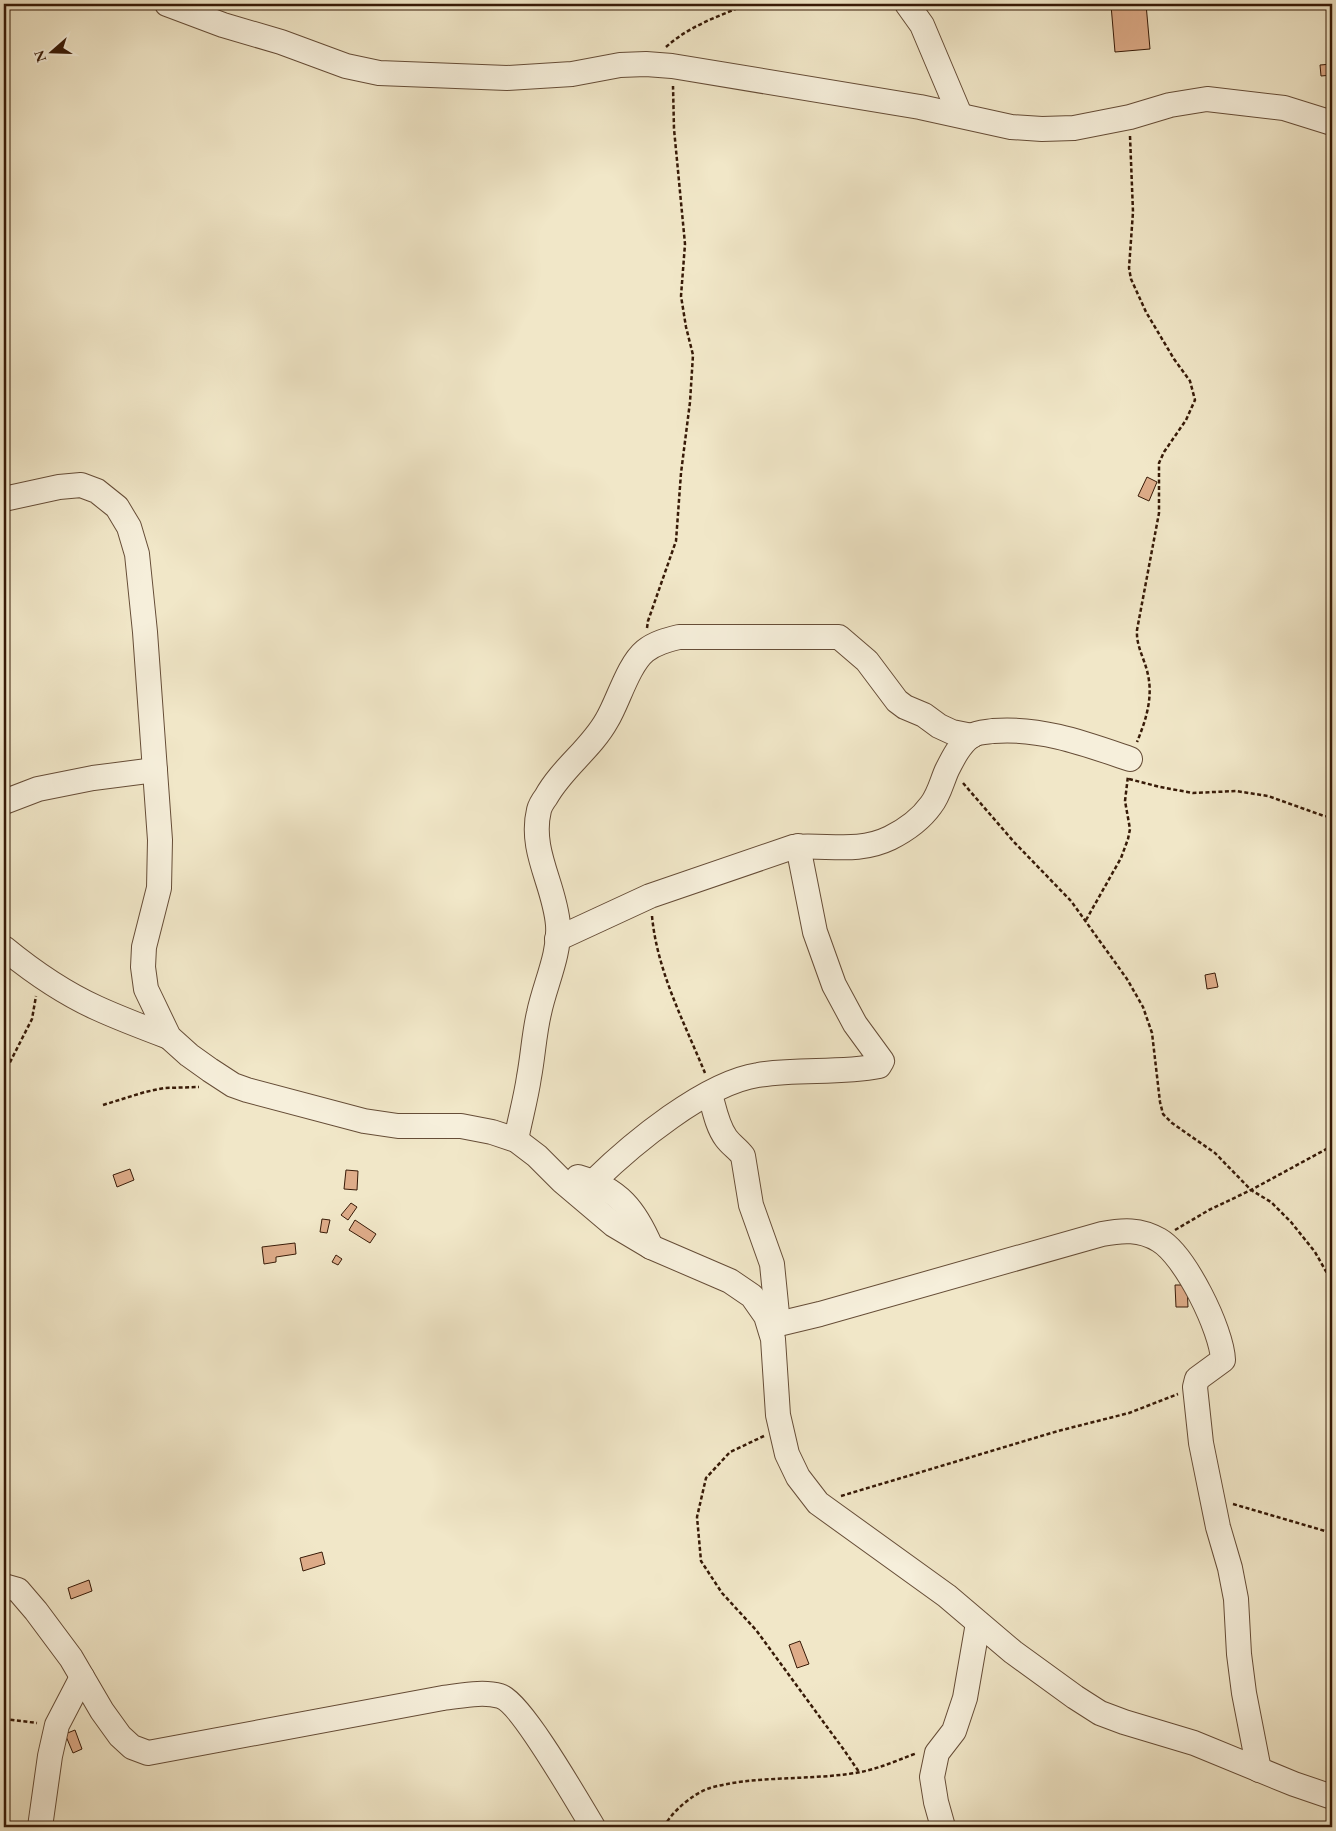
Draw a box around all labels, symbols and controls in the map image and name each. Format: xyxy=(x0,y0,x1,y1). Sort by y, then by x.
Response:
north arrow xyxy=(28,28,78,78)
text: N xyxy=(29,47,50,65)

